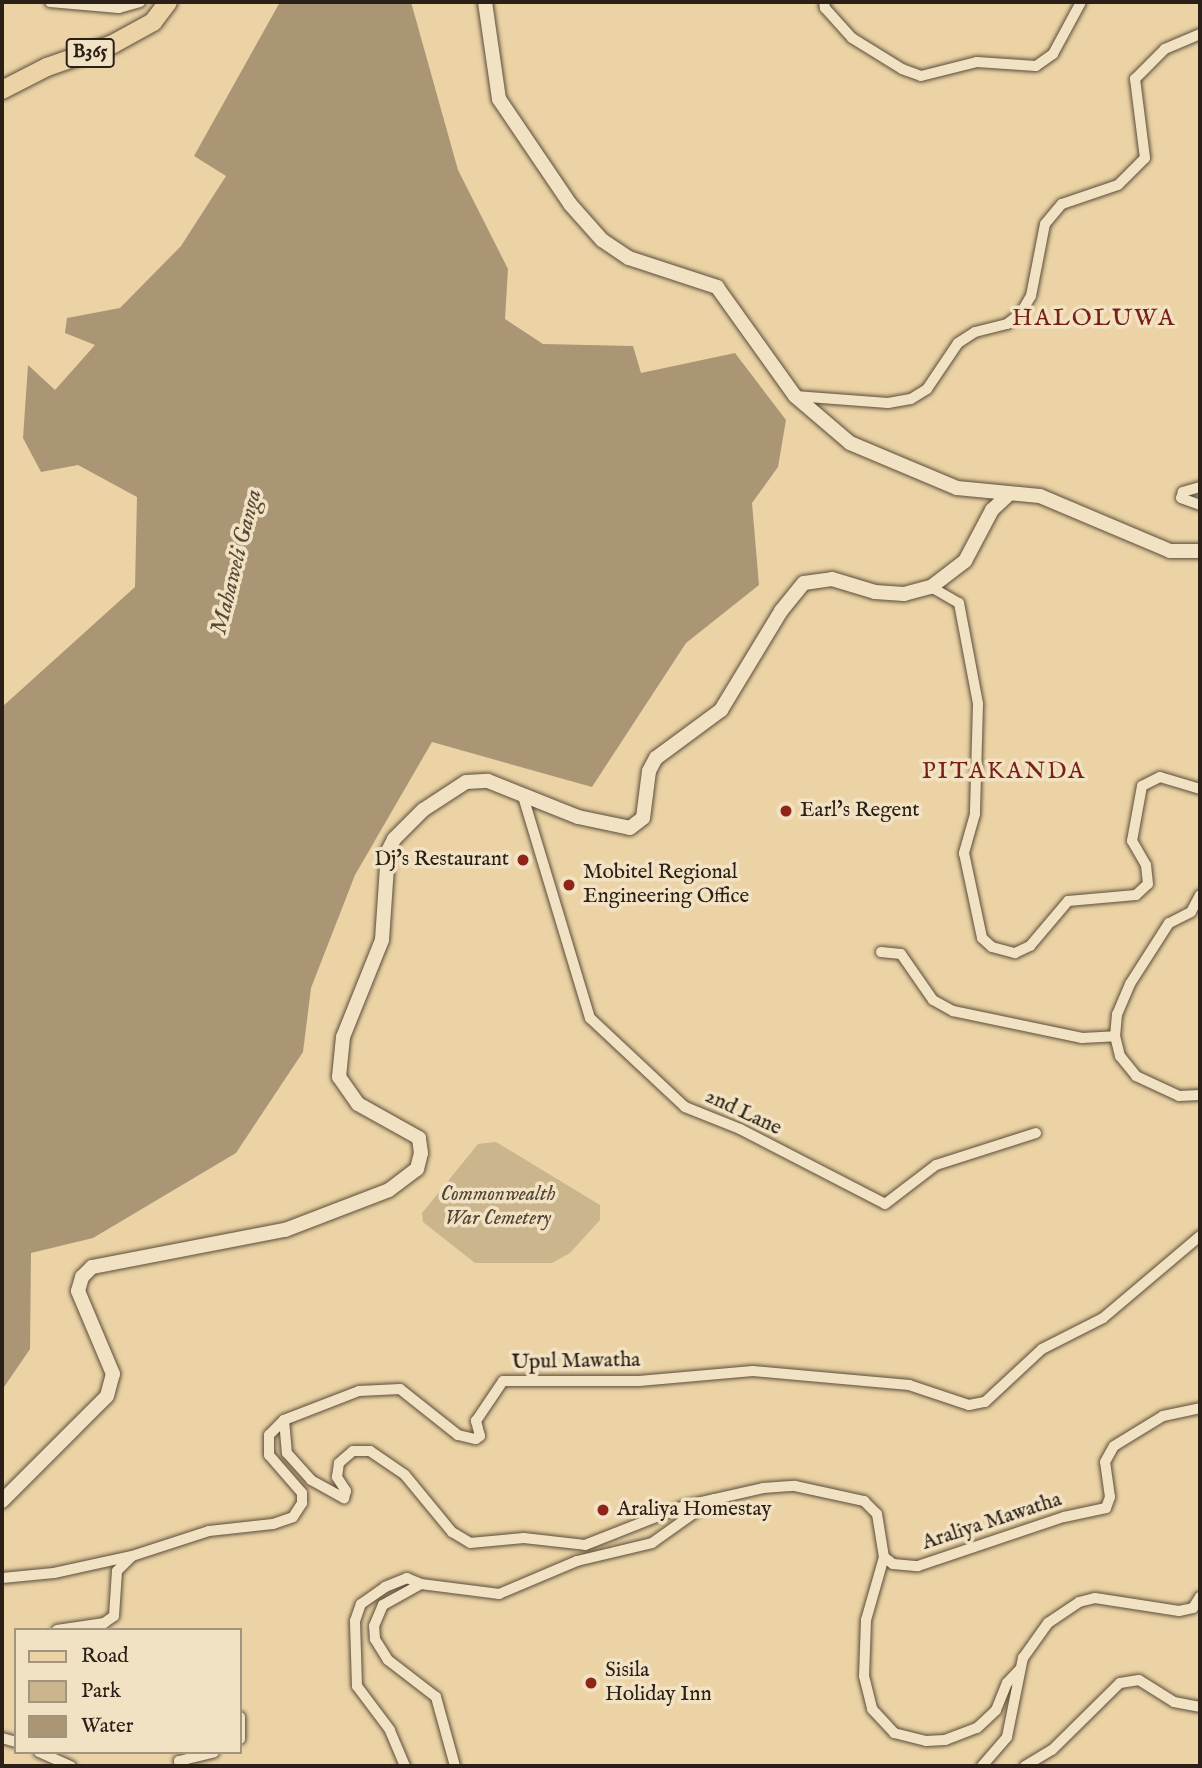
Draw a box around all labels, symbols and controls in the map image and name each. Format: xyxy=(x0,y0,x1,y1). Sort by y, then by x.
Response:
road number: B365 xyxy=(66,38,114,68)
district label: HALOLUWA xyxy=(1013,305,1175,333)
water label: Mahaweli Ganga xyxy=(206,486,268,638)
district label: PITAKANDA xyxy=(923,758,1085,786)
place label: Earl's Regent xyxy=(800,798,920,824)
marker: Earl's Regent xyxy=(778,803,794,819)
place label: Dj's Restaurant xyxy=(374,847,509,873)
marker: Dj's Restaurant xyxy=(515,852,531,868)
place label: Mobitel Regional Engineering Office xyxy=(583,860,749,910)
marker: Mobitel Regional Engineering Office xyxy=(561,877,577,893)
street label: 2nd Lane xyxy=(701,1084,785,1142)
park label: Commonwealth War Cemetery xyxy=(440,1182,556,1232)
street label: Upul Mawatha xyxy=(511,1348,641,1376)
street label: Araliya Mawatha xyxy=(919,1488,1065,1556)
place label: Araliya Homestay xyxy=(617,1497,772,1523)
marker: Araliya Homestay xyxy=(595,1502,611,1518)
legend xyxy=(14,1628,242,1754)
text: Road xyxy=(81,1643,128,1670)
place label: Sisila Holiday Inn xyxy=(605,1658,712,1708)
marker: Sisila Holiday Inn xyxy=(583,1675,599,1691)
text: Park xyxy=(81,1678,121,1705)
text: Water xyxy=(81,1713,133,1740)

